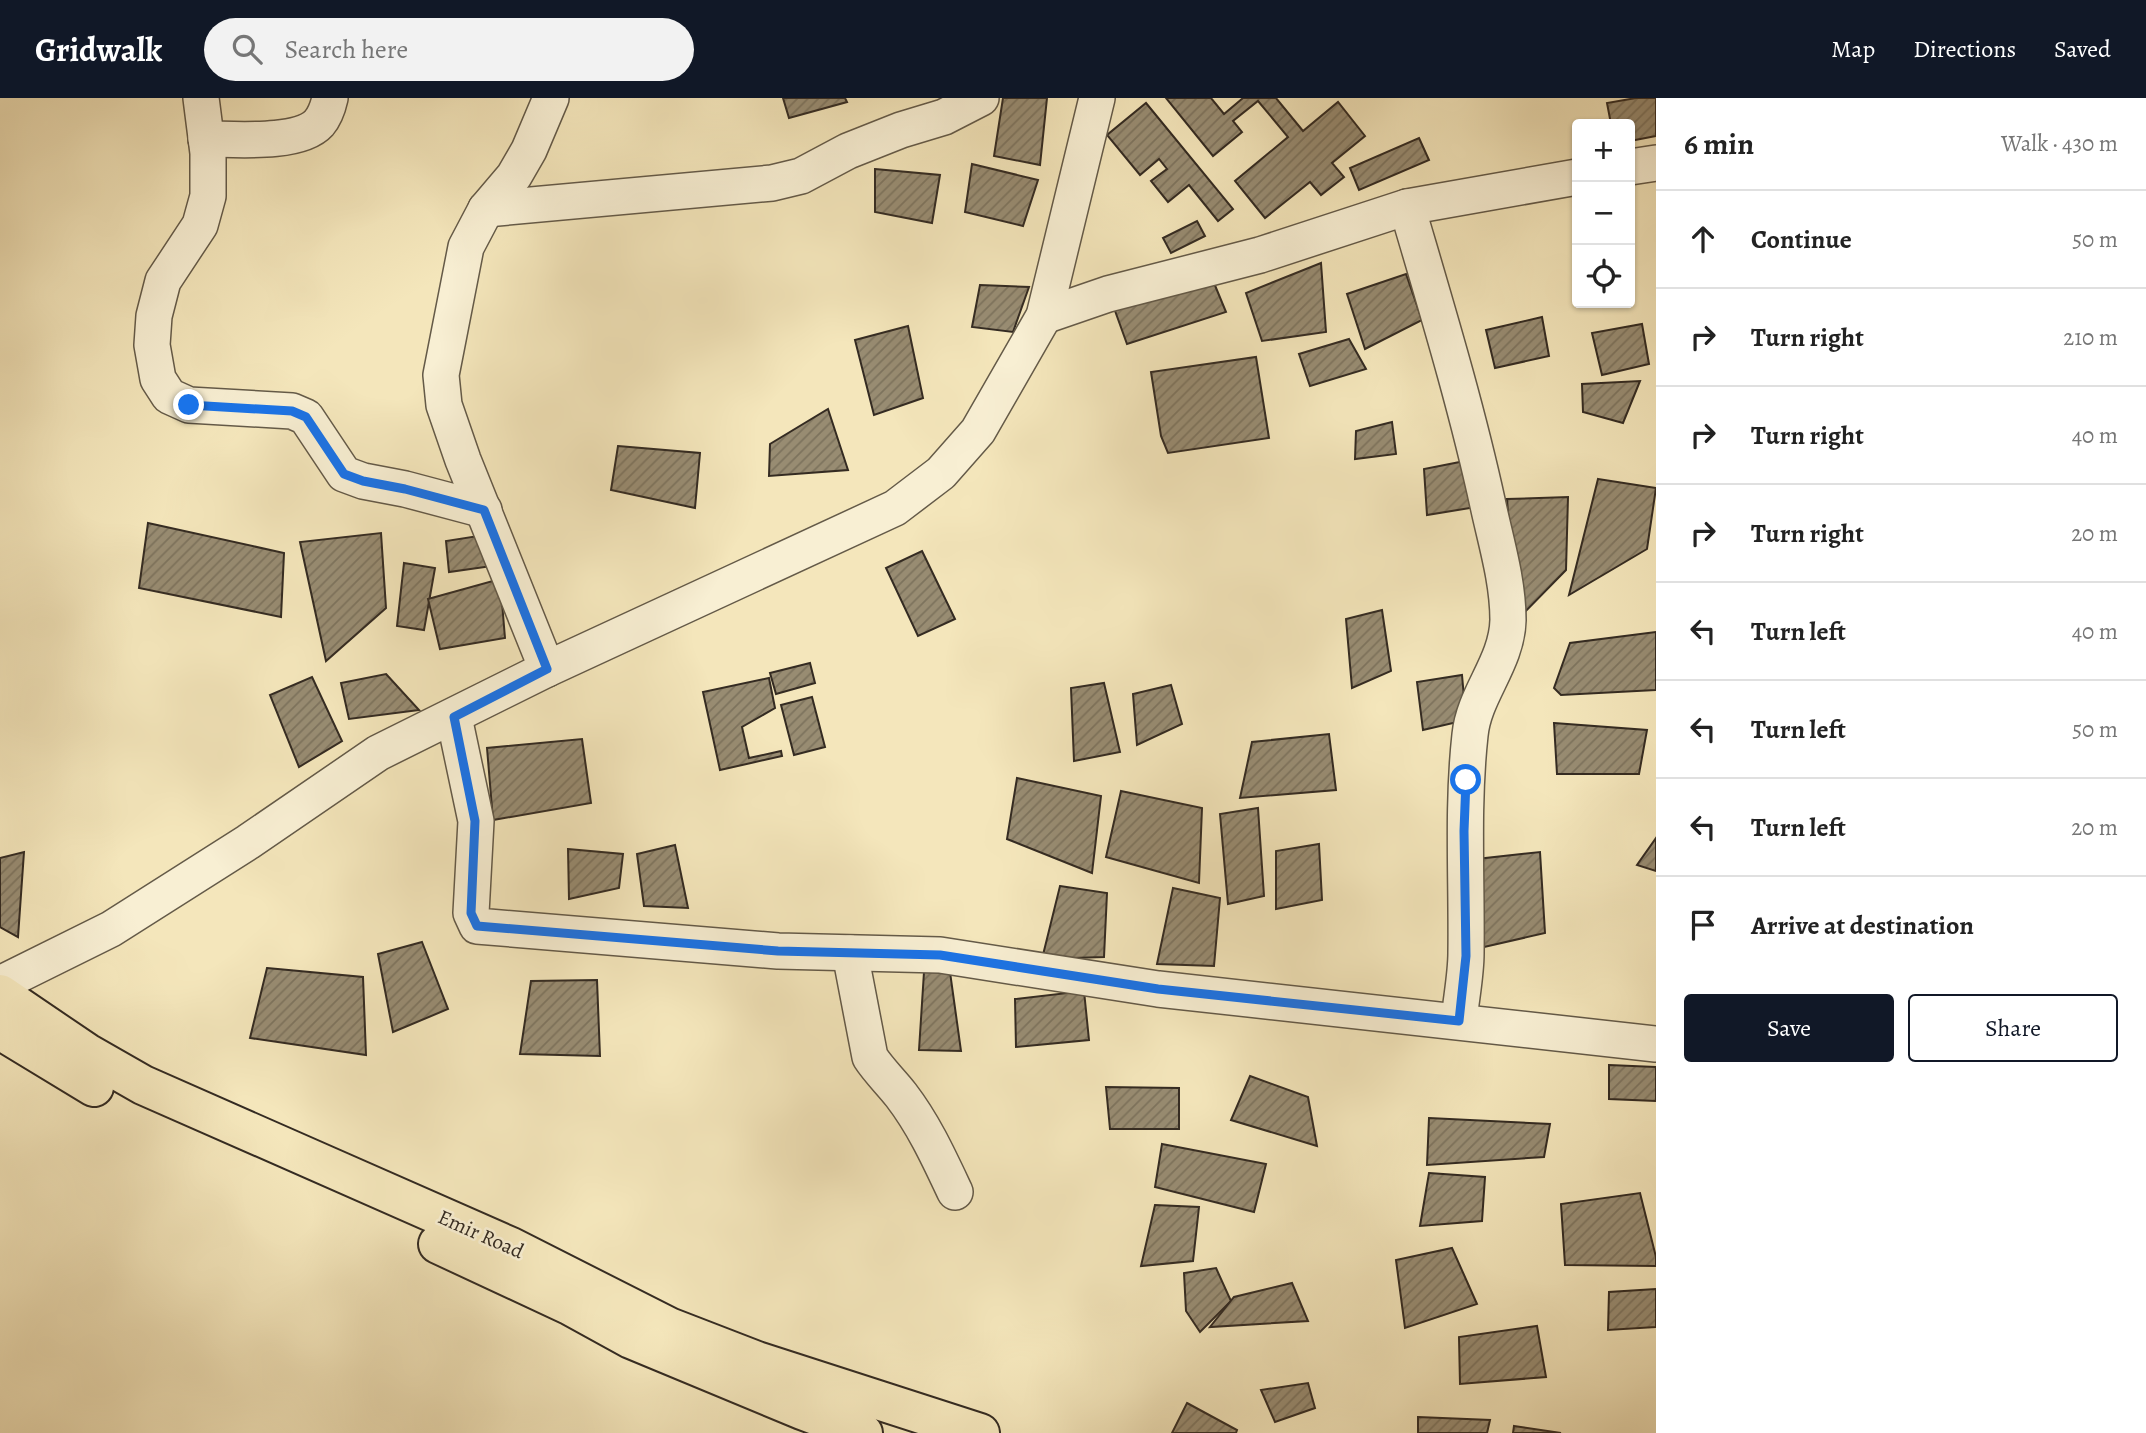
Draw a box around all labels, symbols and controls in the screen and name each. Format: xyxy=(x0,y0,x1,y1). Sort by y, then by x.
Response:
search box xyxy=(204,18,694,81)
text: Gridwalk xyxy=(35,27,162,72)
icon: search xyxy=(228,30,266,68)
text: Search here xyxy=(284,32,408,67)
text: Map xyxy=(1831,33,1875,65)
text: Directions xyxy=(1913,33,2016,65)
text: Saved xyxy=(2054,33,2111,65)
map controls xyxy=(1572,119,1635,308)
button: + xyxy=(1572,119,1635,182)
text: 6 min xyxy=(1684,124,1754,164)
text: Walk · 430 m xyxy=(2001,128,2118,159)
button: − xyxy=(1572,182,1635,245)
icon: ahead xyxy=(1684,220,1722,258)
text: Continue xyxy=(1751,222,1852,257)
text: 50 m xyxy=(2072,224,2118,255)
button: locate xyxy=(1572,245,1635,308)
icon: right xyxy=(1684,318,1722,356)
text: Turn right xyxy=(1751,320,1864,355)
text: 210 m xyxy=(2063,322,2118,353)
route end xyxy=(173,389,204,420)
icon: right xyxy=(1684,416,1722,454)
text: Turn right xyxy=(1751,418,1864,453)
text: 40 m xyxy=(2072,420,2118,451)
icon: right xyxy=(1684,514,1722,552)
text: Turn right xyxy=(1751,516,1864,551)
text: 20 m xyxy=(2071,518,2118,549)
icon: left xyxy=(1684,612,1722,650)
text: Turn left xyxy=(1751,614,1846,649)
text: 40 m xyxy=(2072,616,2118,647)
icon: left xyxy=(1684,710,1722,748)
text: Turn left xyxy=(1751,712,1846,747)
text: 50 m xyxy=(2072,714,2118,745)
route start xyxy=(1450,764,1481,795)
icon: left xyxy=(1684,808,1722,846)
text: Turn left xyxy=(1751,810,1846,845)
text: 20 m xyxy=(2071,812,2118,843)
icon: arrive xyxy=(1684,906,1722,944)
text: Arrive at destination xyxy=(1751,908,1974,943)
button: Save xyxy=(1684,994,1894,1062)
button: Share xyxy=(1908,994,2118,1062)
street label: Emir Road xyxy=(434,1203,529,1266)

